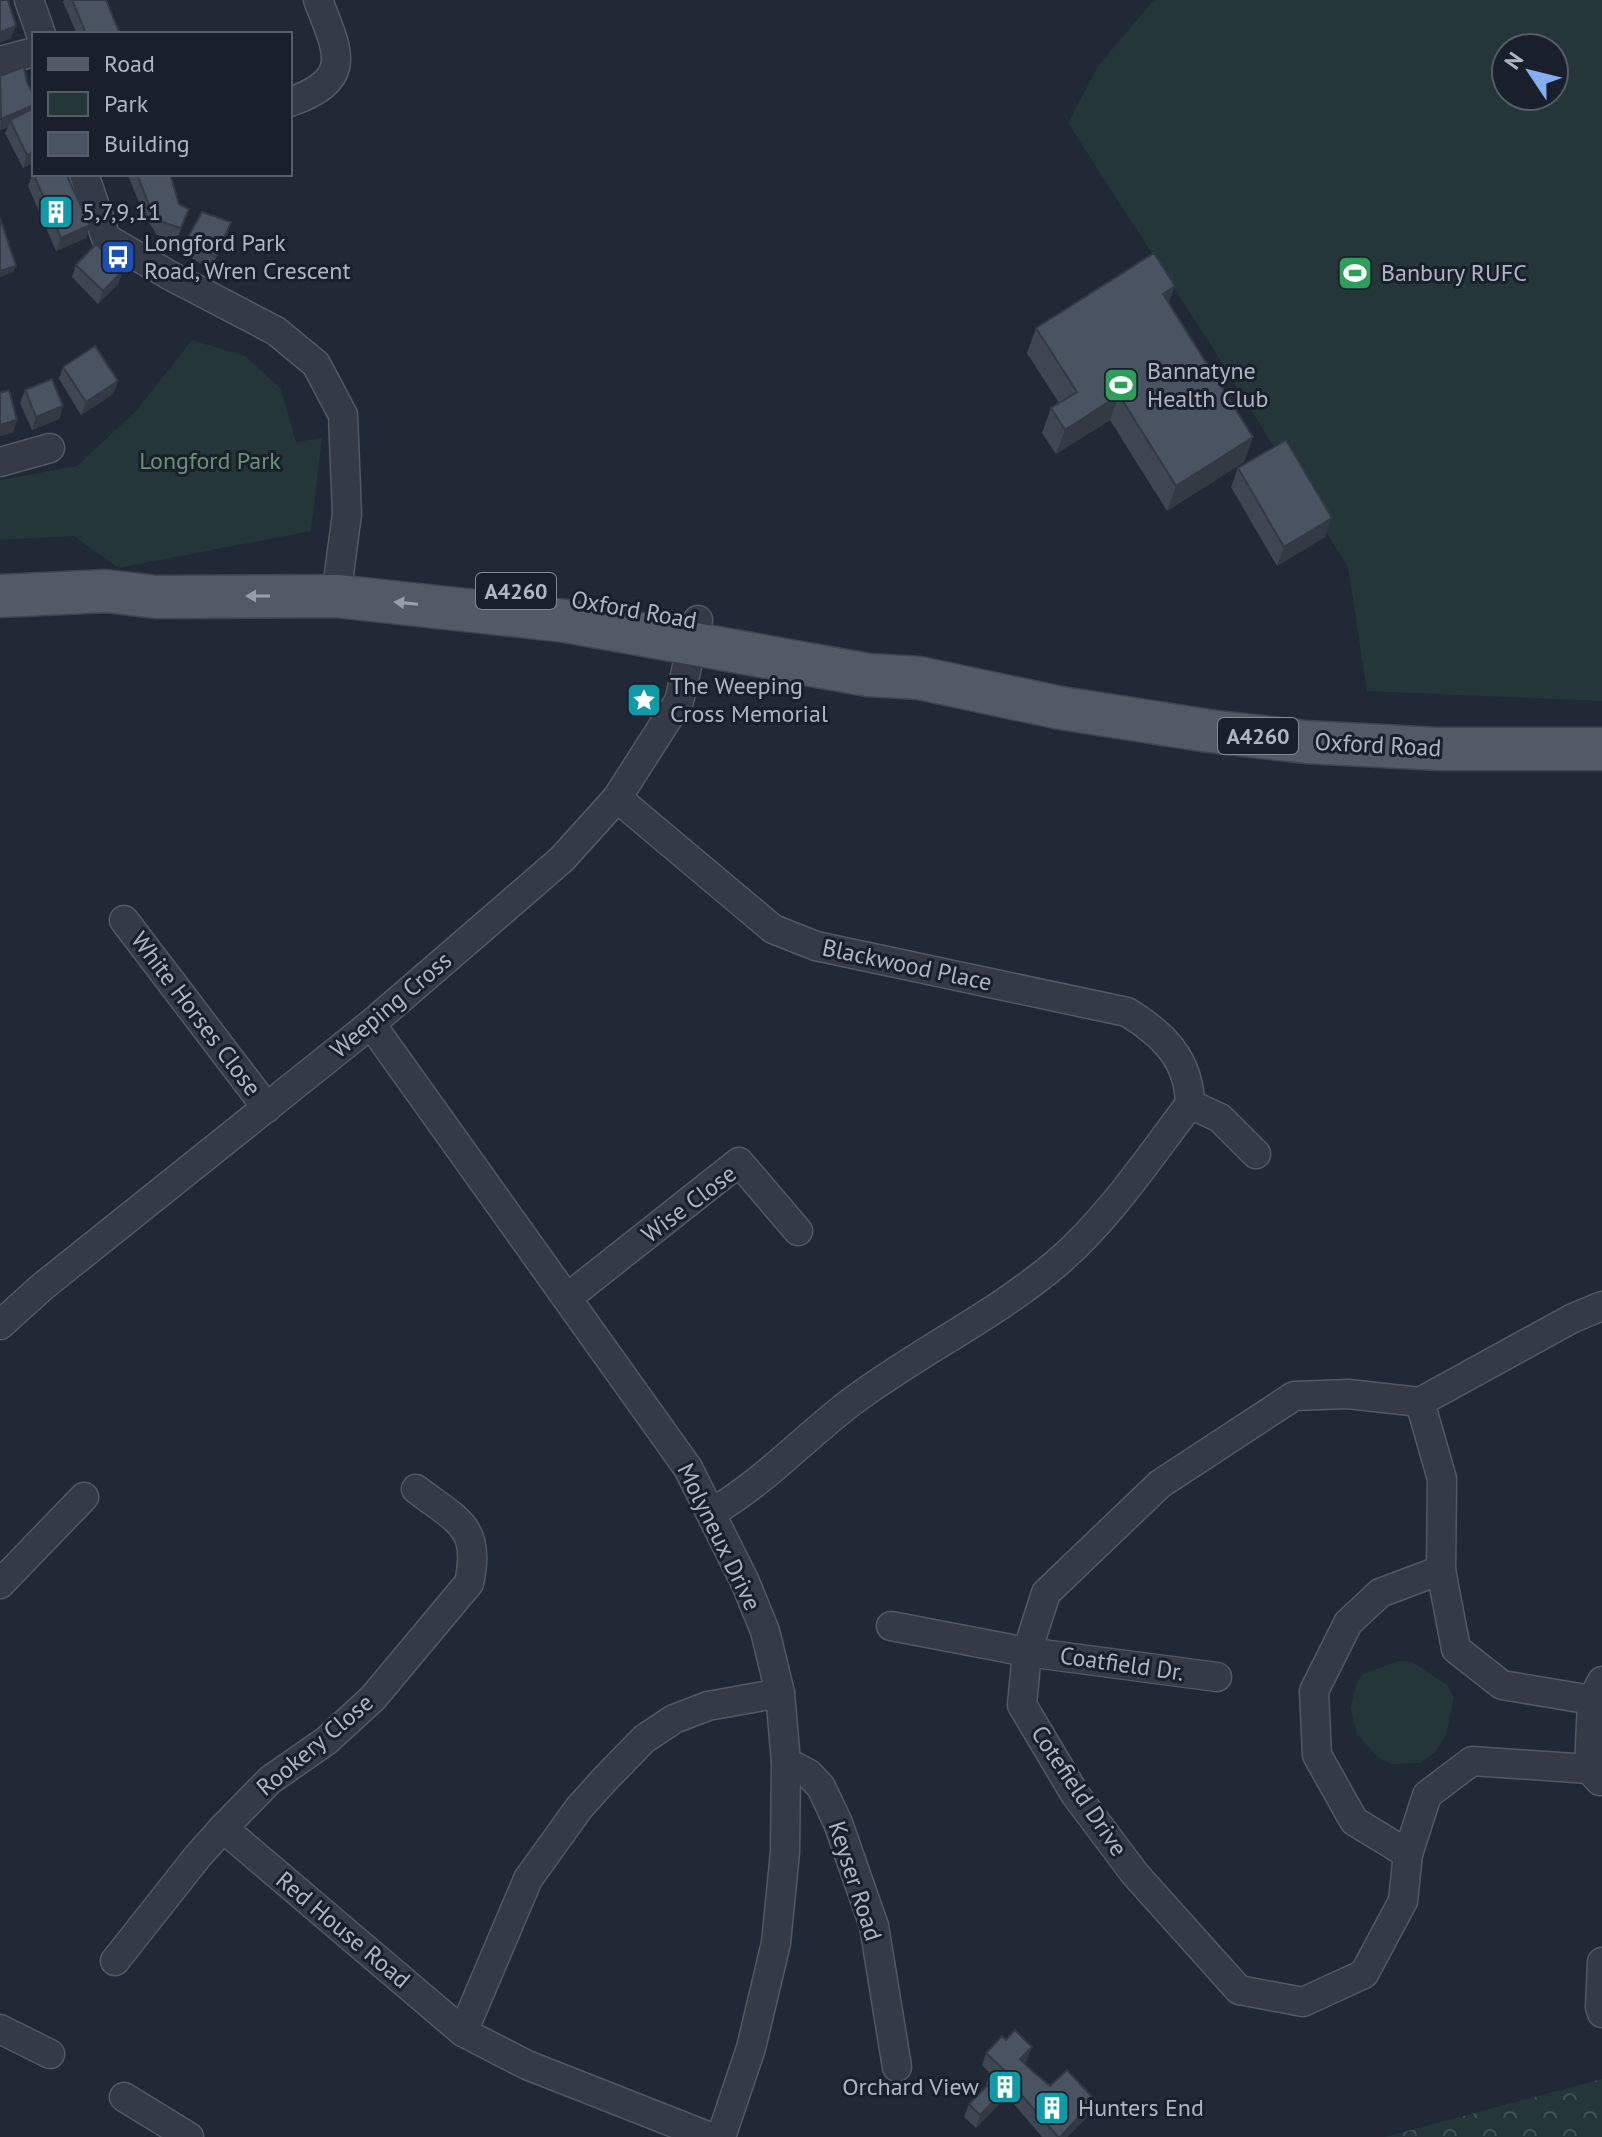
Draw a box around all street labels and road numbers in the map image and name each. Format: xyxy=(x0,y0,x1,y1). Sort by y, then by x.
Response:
road number: A4260 xyxy=(476,573,556,609)
street label: Oxford Road xyxy=(569,583,699,636)
road number: A4260 xyxy=(1218,718,1298,754)
street label: Oxford Road xyxy=(1314,726,1442,763)
street label: White Horses Close xyxy=(125,925,268,1102)
street label: Blackwood Place xyxy=(820,931,995,998)
street label: Weeping Cross xyxy=(324,945,458,1064)
street label: Wise Close xyxy=(635,1158,742,1249)
street label: Molyneux Drive xyxy=(670,1458,768,1616)
street label: Coatfield Dr. xyxy=(1058,1639,1186,1688)
street label: Rookery Close xyxy=(250,1687,379,1802)
street label: Cotefield Drive xyxy=(1024,1719,1135,1862)
street label: Keyser Road xyxy=(822,1817,889,1945)
street label: Red House Road xyxy=(270,1864,417,1995)

